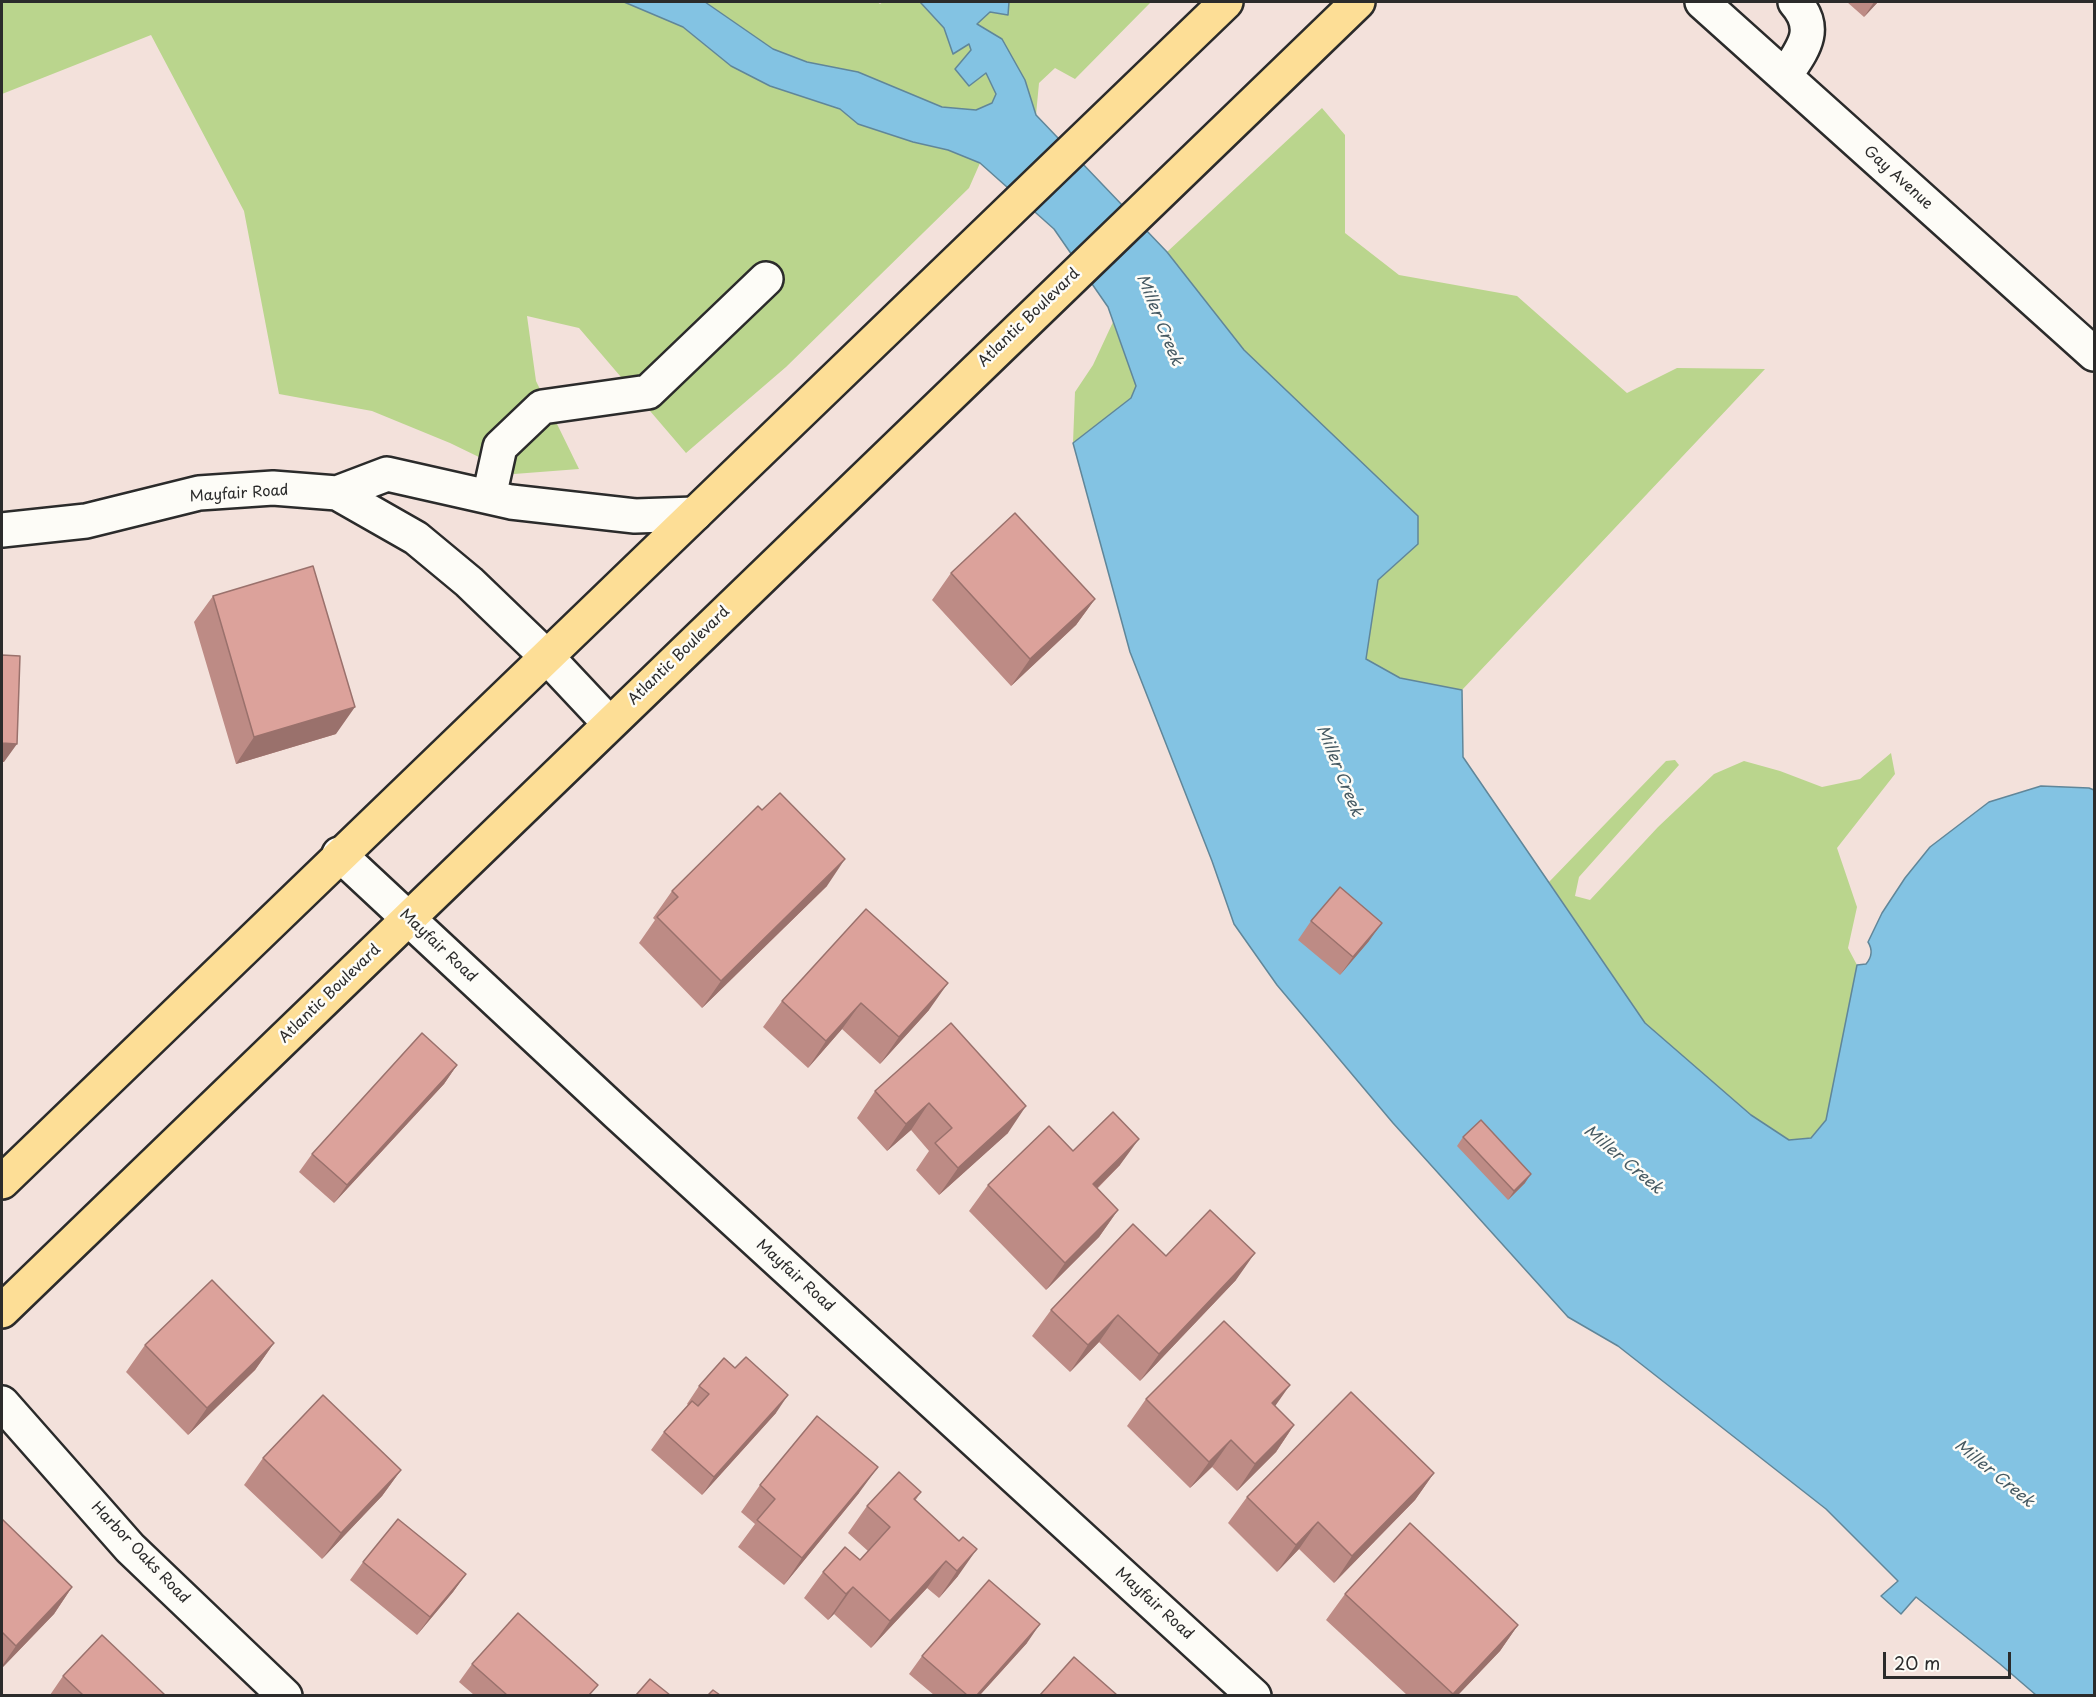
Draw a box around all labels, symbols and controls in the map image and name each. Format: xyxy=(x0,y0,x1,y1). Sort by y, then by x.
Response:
street label: Gay Avenue xyxy=(1860,142,1936,214)
street label: Atlantic Boulevard xyxy=(975,265,1083,371)
water label: Miller Creek xyxy=(1132,272,1186,368)
street label: Mayfair Road xyxy=(189,482,289,506)
street label: Atlantic Boulevard xyxy=(625,603,733,709)
water label: Miller Creek xyxy=(1312,723,1366,819)
street label: Mayfair Road xyxy=(396,906,480,986)
street label: Atlantic Boulevard xyxy=(276,941,384,1047)
water label: Miller Creek xyxy=(1580,1122,1666,1198)
street label: Mayfair Road xyxy=(752,1236,838,1316)
water label: Miller Creek xyxy=(1950,1436,2038,1512)
street label: Harbor Oaks Road xyxy=(87,1498,193,1608)
street label: Mayfair Road xyxy=(1111,1564,1197,1644)
scale bar xyxy=(1886,1640,2014,1678)
text: 20 m xyxy=(1894,1649,1940,1676)

